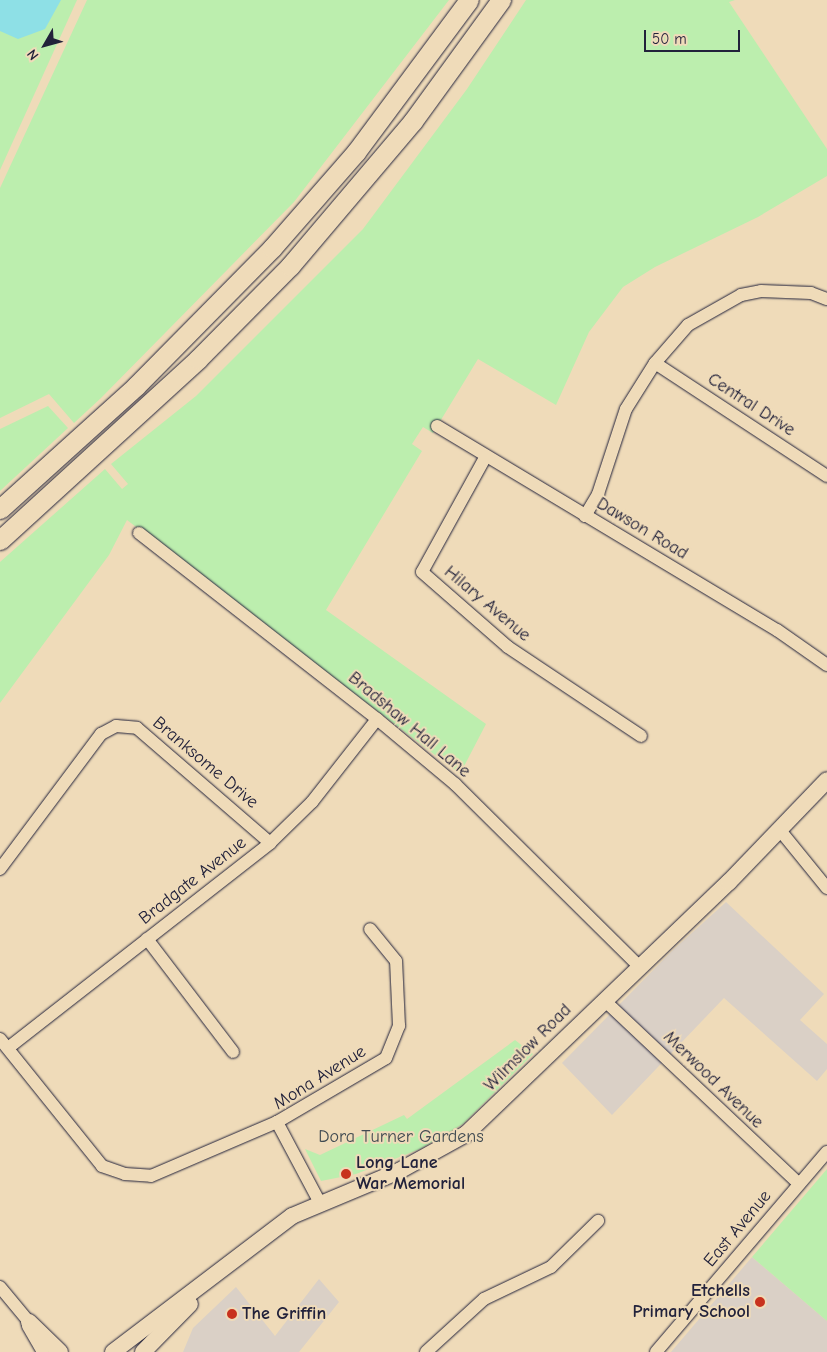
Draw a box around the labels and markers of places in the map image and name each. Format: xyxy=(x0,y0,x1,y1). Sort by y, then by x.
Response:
place label: Long Lane War Memorial xyxy=(356,1153,465,1196)
marker: Long Lane War Memorial xyxy=(340,1168,352,1180)
place label: Etchells Primary School xyxy=(632,1281,750,1324)
marker: Etchells Primary School xyxy=(754,1296,766,1308)
place label: The Griffin xyxy=(242,1303,326,1325)
marker: The Griffin xyxy=(226,1308,238,1320)

